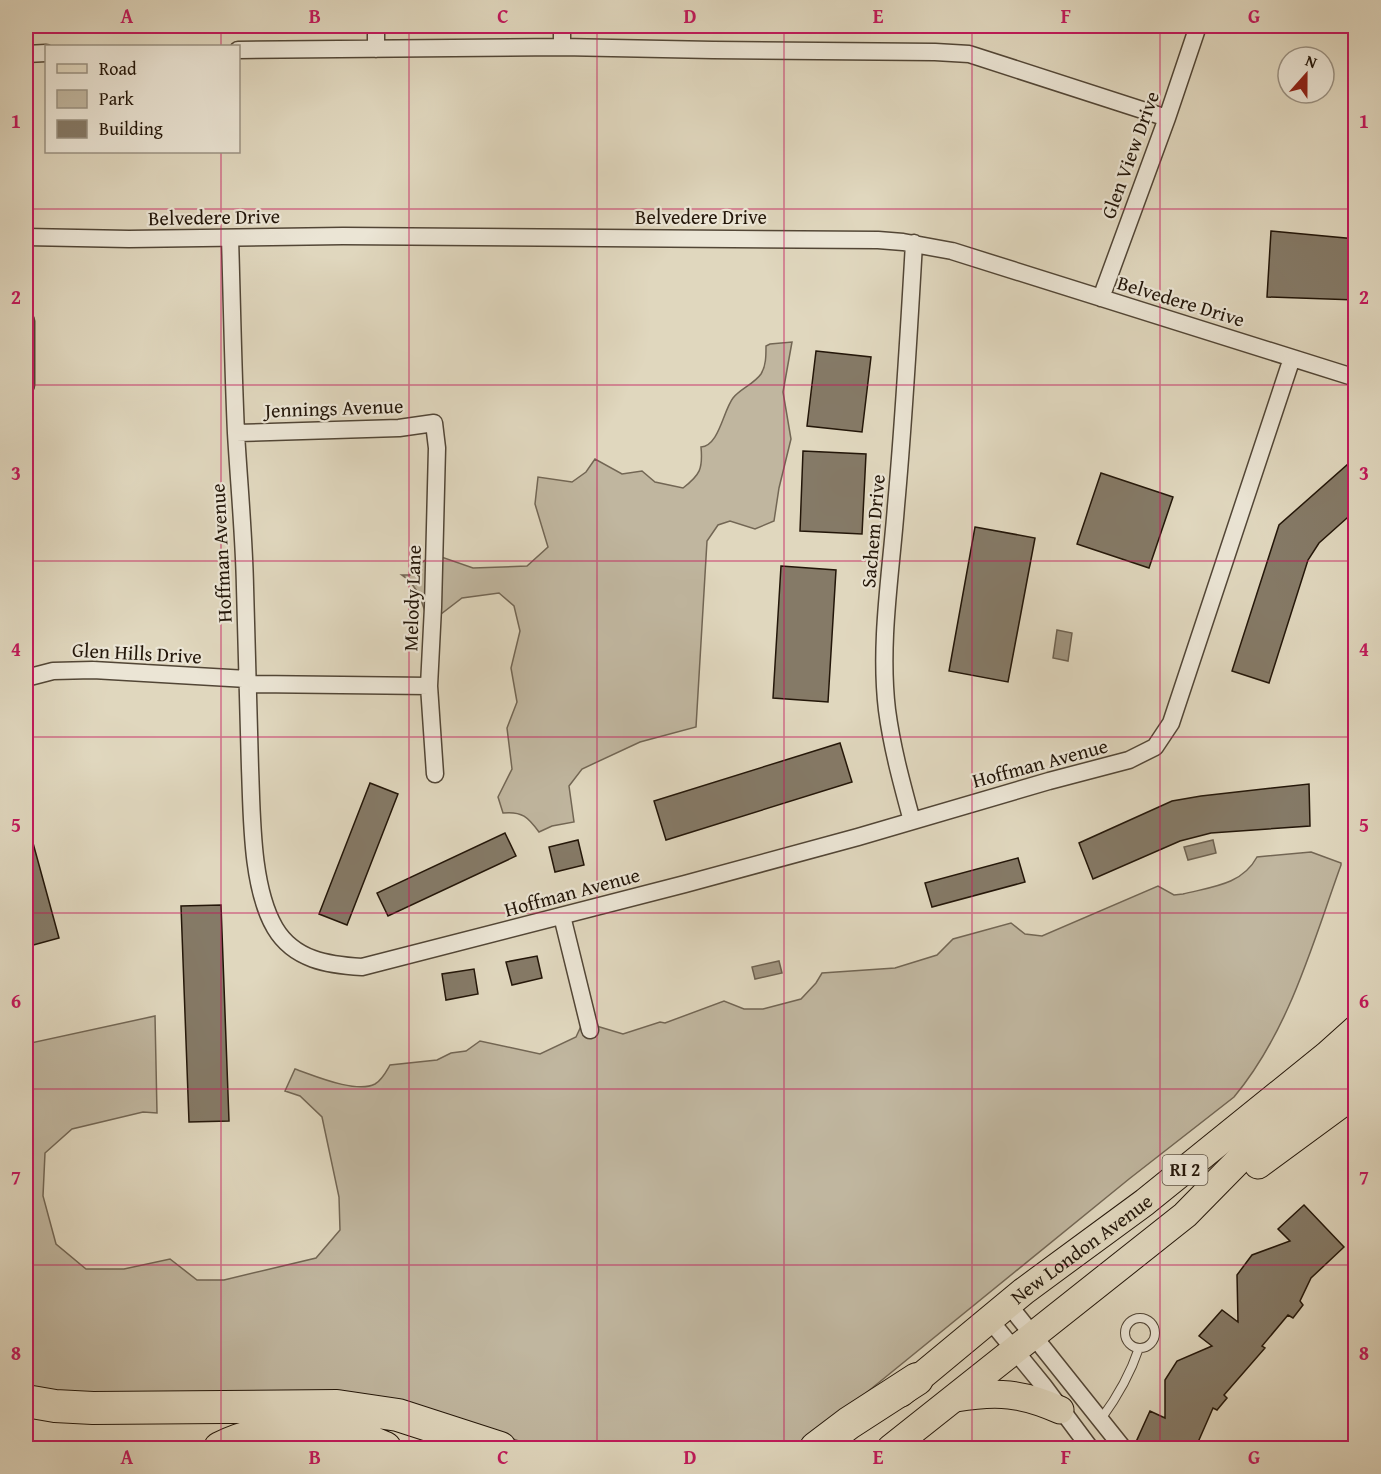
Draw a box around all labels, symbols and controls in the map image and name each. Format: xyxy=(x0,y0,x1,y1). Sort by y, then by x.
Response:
text: A xyxy=(121,1,134,30)
text: B xyxy=(309,1,321,30)
text: C xyxy=(497,1,509,30)
text: D xyxy=(683,1,697,30)
text: E xyxy=(873,1,884,30)
text: F xyxy=(1061,1,1071,30)
text: G xyxy=(1248,1,1260,30)
legend xyxy=(45,45,240,153)
north arrow xyxy=(1276,45,1336,105)
text: N xyxy=(1302,48,1321,74)
text: Road xyxy=(99,55,137,82)
text: Park xyxy=(99,85,135,112)
street label: Glen View Drive xyxy=(1093,87,1166,223)
text: 1 xyxy=(11,106,21,135)
text: 1 xyxy=(1359,106,1369,135)
text: Building xyxy=(99,115,163,142)
street label: Belvedere Drive xyxy=(148,201,280,232)
street label: Belvedere Drive xyxy=(635,202,767,231)
street label: Belvedere Drive xyxy=(1114,267,1248,334)
text: 2 xyxy=(11,282,21,311)
text: 2 xyxy=(1359,282,1369,311)
street label: Jennings Avenue xyxy=(261,391,404,425)
text: 3 xyxy=(11,458,21,487)
text: 3 xyxy=(1359,458,1369,487)
street label: Sachem Drive xyxy=(853,473,892,589)
street label: Hoffman Avenue xyxy=(202,483,239,623)
street label: Melody Lane xyxy=(395,544,428,652)
text: 4 xyxy=(11,634,21,663)
text: 4 xyxy=(1359,634,1369,663)
street label: Glen Hills Drive xyxy=(71,635,203,670)
street label: Hoffman Avenue xyxy=(969,730,1111,795)
text: 5 xyxy=(11,810,21,839)
text: 5 xyxy=(1359,810,1369,839)
street label: Hoffman Avenue xyxy=(501,859,643,924)
text: 6 xyxy=(11,986,21,1015)
text: 6 xyxy=(1359,986,1369,1015)
road number: RI 2 xyxy=(1162,1155,1208,1185)
text: 7 xyxy=(11,1162,21,1191)
text: 7 xyxy=(1359,1162,1369,1191)
street label: New London Avenue xyxy=(1004,1186,1159,1311)
text: 8 xyxy=(11,1338,21,1367)
text: 8 xyxy=(1359,1338,1369,1367)
text: A xyxy=(121,1442,134,1471)
text: B xyxy=(309,1442,321,1471)
text: C xyxy=(497,1442,509,1471)
text: D xyxy=(683,1442,697,1471)
text: E xyxy=(873,1442,884,1471)
text: F xyxy=(1061,1442,1071,1471)
text: G xyxy=(1248,1442,1260,1471)

